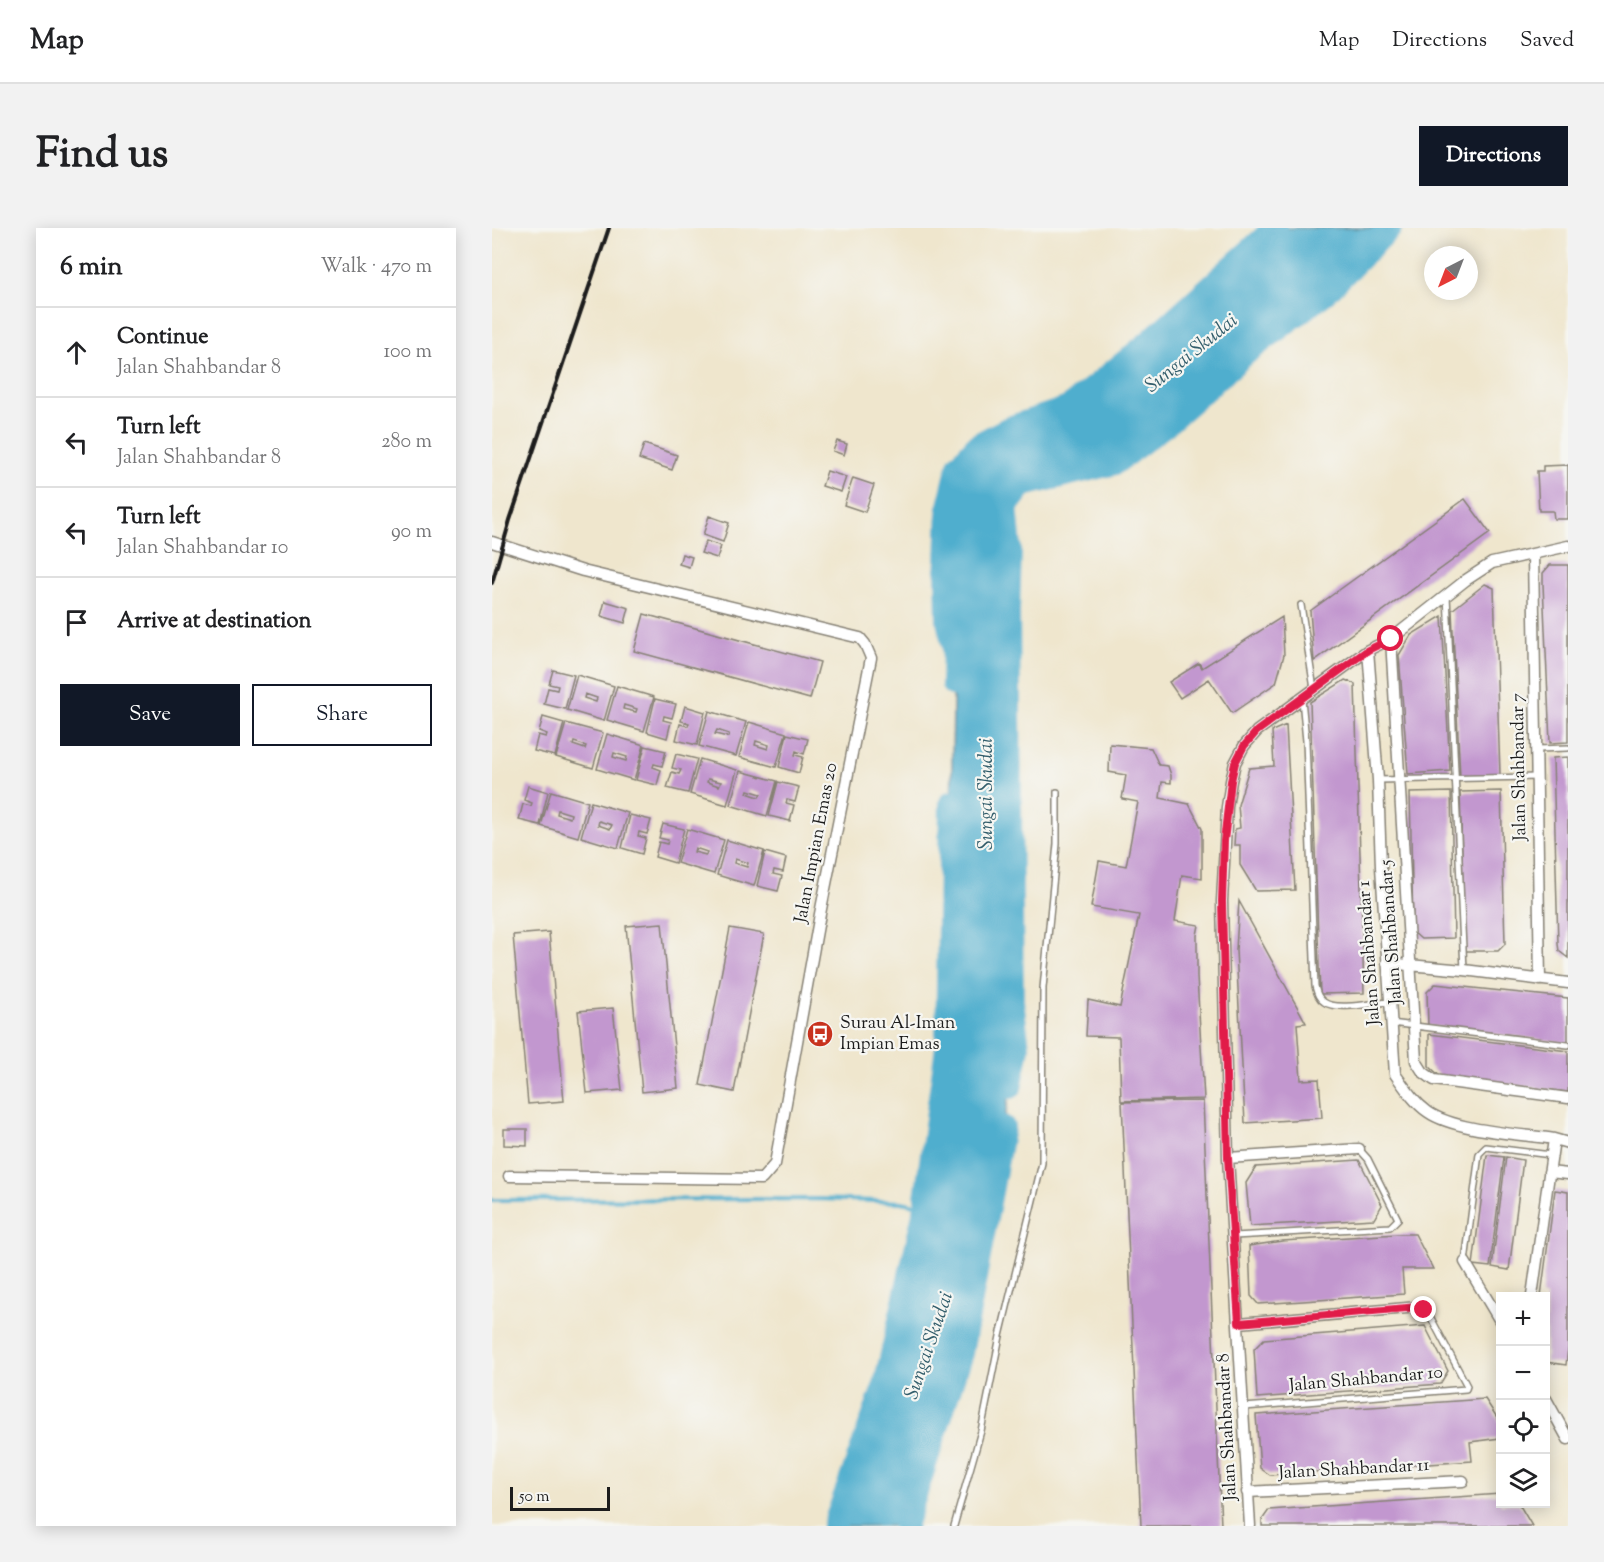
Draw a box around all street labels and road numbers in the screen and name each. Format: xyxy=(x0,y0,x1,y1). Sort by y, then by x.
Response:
street label: Jalan Shahbandar 7 xyxy=(1506,693,1534,842)
street label: Jalan Impian Emas 20 xyxy=(789,761,845,926)
street label: Jalan Shahbandar 5 xyxy=(1374,859,1410,1006)
street label: Jalan Shahbandar 1 xyxy=(1352,880,1388,1027)
street label: Jalan Shahbandar 8 xyxy=(1211,1353,1245,1502)
street label: Jalan Shahbandar 10 xyxy=(1287,1360,1444,1400)
street label: Jalan Shahbandar 11 xyxy=(1277,1453,1430,1487)

